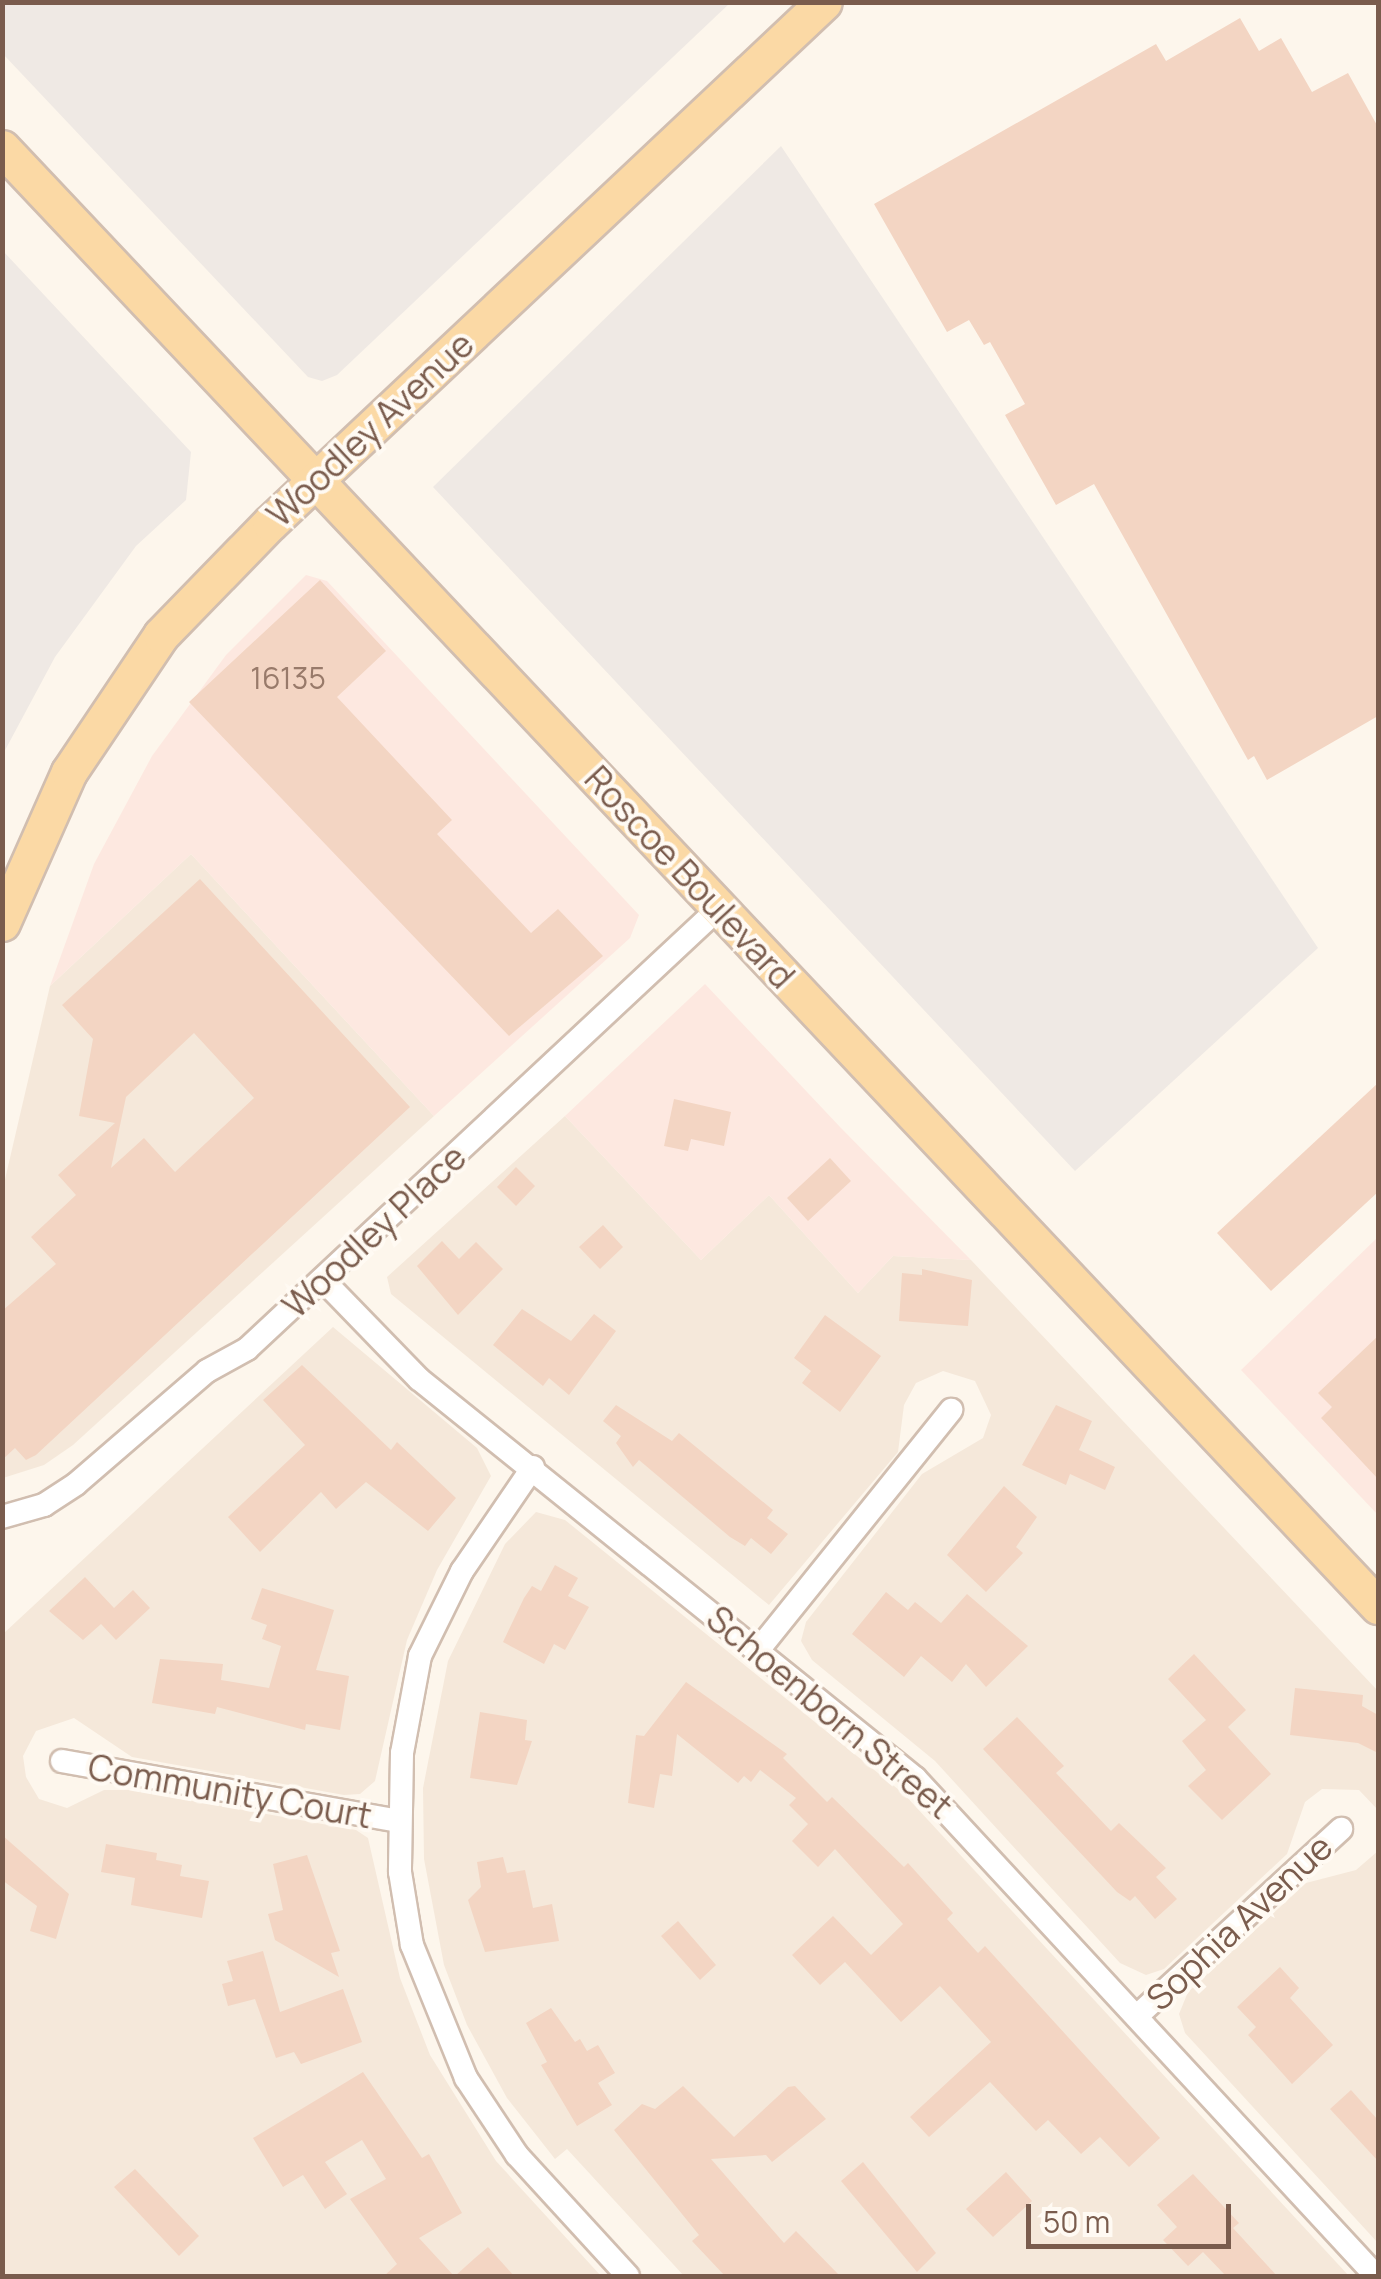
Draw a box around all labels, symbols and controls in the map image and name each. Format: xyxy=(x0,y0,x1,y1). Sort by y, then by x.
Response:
street label: Woodley Avenue xyxy=(258,323,482,535)
house number: 16135 xyxy=(250,660,326,696)
street label: Roscoe Boulevard xyxy=(576,757,804,997)
street label: Woodley Place xyxy=(274,1136,474,1326)
street label: Schoenborn Street xyxy=(699,1597,961,1827)
street label: Community Court xyxy=(85,1745,375,1837)
street label: Sophia Avenue xyxy=(1138,1825,1340,2019)
scale bar xyxy=(1031,2184,1236,2246)
text: 50 m xyxy=(1043,2201,1110,2242)

